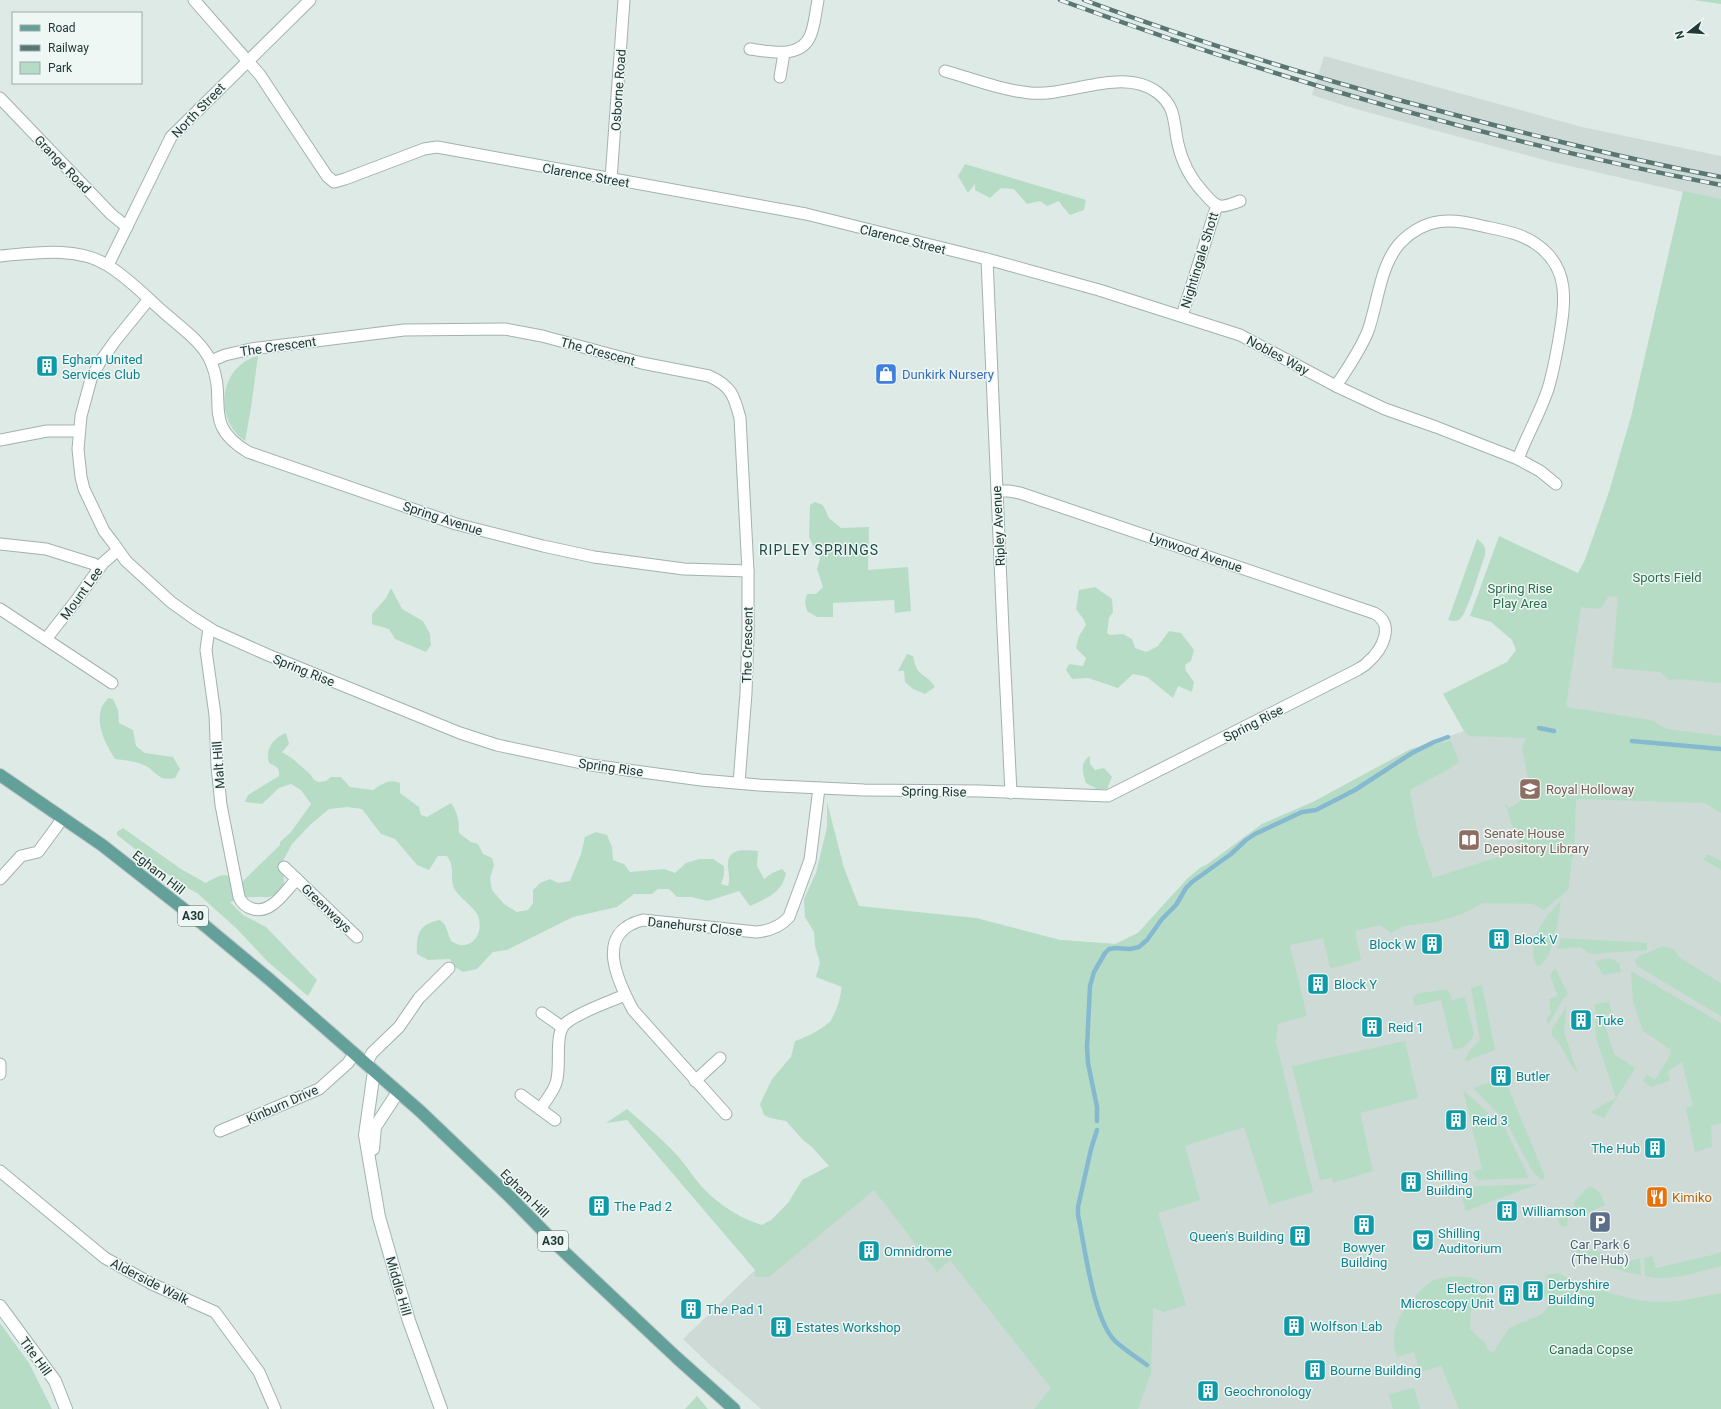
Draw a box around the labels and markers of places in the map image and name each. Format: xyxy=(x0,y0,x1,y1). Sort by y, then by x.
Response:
place label: Egham United Services Club xyxy=(62,352,143,382)
building icon: Egham United Services Club xyxy=(34,353,60,379)
shop icon: Dunkirk Nursery xyxy=(873,361,899,387)
place label: Dunkirk Nursery xyxy=(902,367,994,382)
school or university icon: Royal Holloway xyxy=(1517,776,1543,802)
place label: Royal Holloway xyxy=(1546,782,1634,797)
place label: Senate House Depository Library xyxy=(1484,826,1589,856)
library icon: Senate House Depository Library xyxy=(1456,827,1482,853)
building icon: Block V xyxy=(1486,926,1512,952)
building icon: Block W xyxy=(1419,931,1445,957)
place label: Block V xyxy=(1514,932,1558,947)
place label: Block W xyxy=(1369,937,1416,952)
building icon: Block Y xyxy=(1305,971,1331,997)
place label: Block Y xyxy=(1334,977,1377,992)
building icon: Tuke xyxy=(1568,1007,1594,1033)
place label: Tuke xyxy=(1596,1013,1624,1028)
building icon: Reid 1 xyxy=(1359,1014,1385,1040)
place label: Reid 1 xyxy=(1388,1020,1424,1035)
building icon: Butler xyxy=(1488,1063,1514,1089)
place label: Butler xyxy=(1516,1069,1551,1084)
building icon: Reid 3 xyxy=(1443,1107,1469,1133)
place label: Reid 3 xyxy=(1472,1113,1508,1128)
building icon: The Hub xyxy=(1642,1135,1668,1161)
place label: The Hub xyxy=(1591,1141,1640,1156)
place label: Shilling Building xyxy=(1426,1168,1473,1198)
building icon: Shilling Building xyxy=(1398,1169,1424,1195)
restaurant icon: Kimiko xyxy=(1644,1184,1670,1210)
place label: Kimiko xyxy=(1672,1190,1712,1205)
building icon: The Pad 2 xyxy=(586,1193,612,1219)
building icon: Williamson xyxy=(1494,1198,1520,1224)
place label: The Pad 2 xyxy=(614,1199,672,1214)
place label: Williamson xyxy=(1522,1204,1586,1219)
parking icon: Car Park 6 (The Hub) xyxy=(1587,1209,1613,1235)
building icon: Bowyer Building xyxy=(1351,1212,1377,1238)
building icon: Queen's Building xyxy=(1287,1223,1313,1249)
place label: Shilling Auditorium xyxy=(1438,1226,1502,1256)
theatre icon: Shilling Auditorium xyxy=(1410,1227,1436,1253)
place label: Queen's Building xyxy=(1189,1229,1284,1244)
place label: Car Park 6 (The Hub) xyxy=(1570,1237,1630,1267)
building icon: Omnidrome xyxy=(856,1238,882,1264)
place label: Bowyer Building xyxy=(1341,1240,1387,1270)
place label: Omnidrome xyxy=(884,1244,952,1259)
place label: Derbyshire Building xyxy=(1548,1277,1610,1307)
building icon: Derbyshire Building xyxy=(1520,1278,1546,1304)
place label: Electron Microscopy Unit xyxy=(1400,1281,1494,1311)
building icon: Electron Microscopy Unit xyxy=(1496,1282,1522,1308)
building icon: The Pad 1 xyxy=(678,1296,704,1322)
place label: The Pad 1 xyxy=(706,1302,764,1317)
building icon: Wolfson Lab xyxy=(1281,1313,1307,1339)
building icon: Estates Workshop xyxy=(768,1314,794,1340)
place label: Wolfson Lab xyxy=(1310,1319,1382,1334)
place label: Estates Workshop xyxy=(796,1320,901,1335)
building icon: Bourne Building xyxy=(1302,1357,1328,1383)
place label: Bourne Building xyxy=(1330,1363,1421,1378)
building icon: Geochronology xyxy=(1195,1378,1221,1404)
place label: Geochronology xyxy=(1224,1384,1311,1399)

